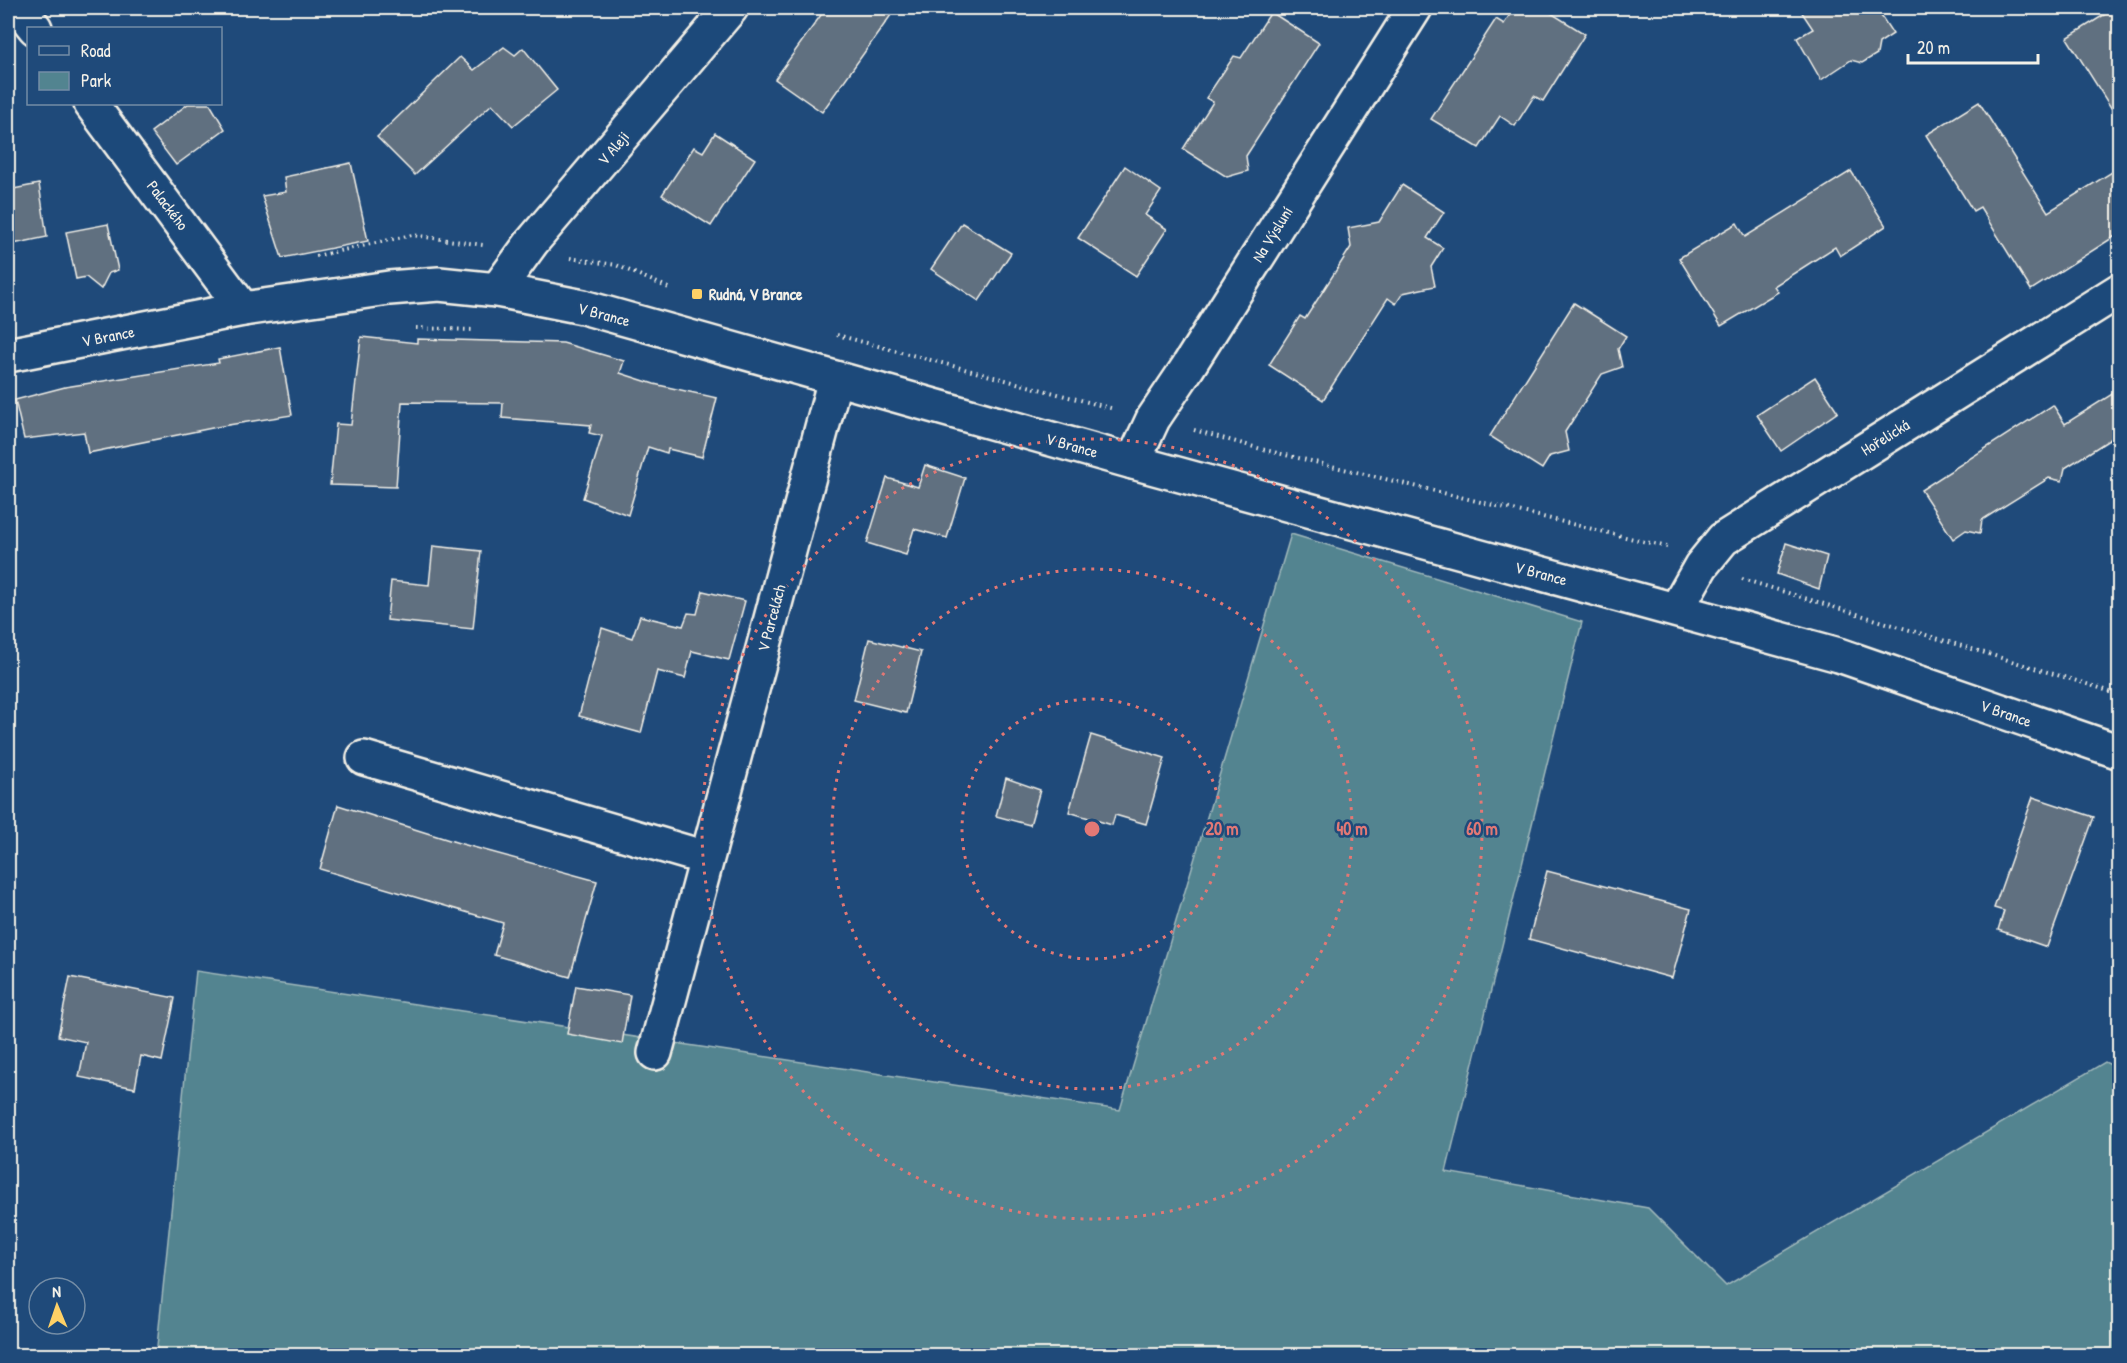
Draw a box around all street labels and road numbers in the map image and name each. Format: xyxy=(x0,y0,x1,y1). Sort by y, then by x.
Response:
street label: V Aleji xyxy=(592,126,634,170)
street label: Palackého xyxy=(142,176,194,235)
street label: Na Výsluní xyxy=(1246,202,1298,266)
street label: V Brance xyxy=(576,297,633,332)
street label: V Brance xyxy=(80,320,137,352)
street label: Hořelická xyxy=(1857,414,1913,460)
street label: V Brance xyxy=(1043,427,1101,463)
street label: V Brance xyxy=(1513,556,1570,591)
street label: V Parcelách xyxy=(751,582,791,654)
street label: V Brance xyxy=(1977,694,2035,732)

